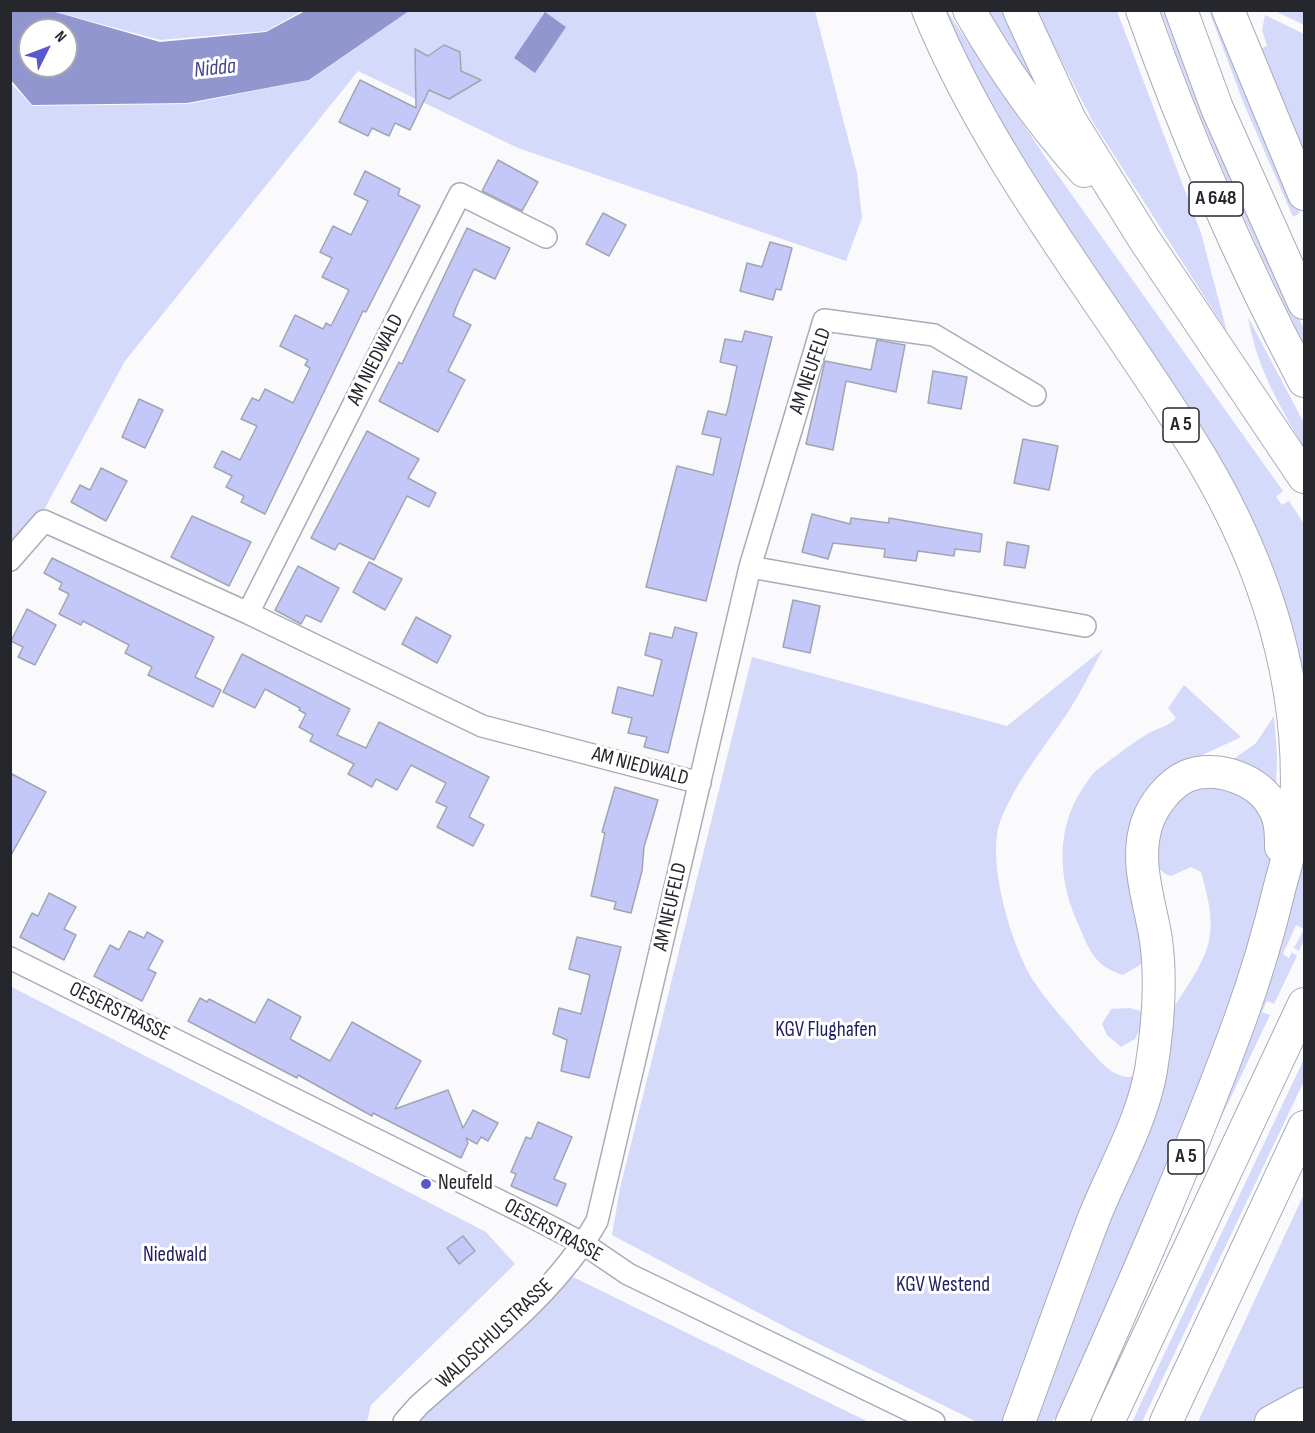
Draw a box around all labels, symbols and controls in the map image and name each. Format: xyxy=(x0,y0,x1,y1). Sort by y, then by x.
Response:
north arrow xyxy=(18,18,78,78)
text: N xyxy=(50,27,70,46)
water label: Nidda xyxy=(193,54,237,84)
road number: A 648 xyxy=(1189,182,1243,216)
street label: AM NIEDWALD xyxy=(342,310,410,410)
street label: AM NEUFELD xyxy=(785,325,837,417)
road number: A 5 xyxy=(1163,408,1199,442)
street label: AM NIEDWALD xyxy=(589,742,691,792)
street label: AM NEUFELD xyxy=(649,861,693,953)
street label: OESERSTRASSE xyxy=(65,977,173,1047)
park label: KGV Flughafen xyxy=(775,1018,877,1044)
road number: A 5 xyxy=(1168,1140,1204,1174)
place label: Neufeld xyxy=(438,1171,493,1197)
marker: Neufeld xyxy=(419,1177,433,1191)
street label: OESERSTRASSE xyxy=(499,1194,607,1268)
park label: Niedwald xyxy=(143,1243,207,1269)
park label: KGV Westend xyxy=(896,1273,990,1299)
street label: WALDSCHULSTRASSE xyxy=(431,1274,559,1394)

